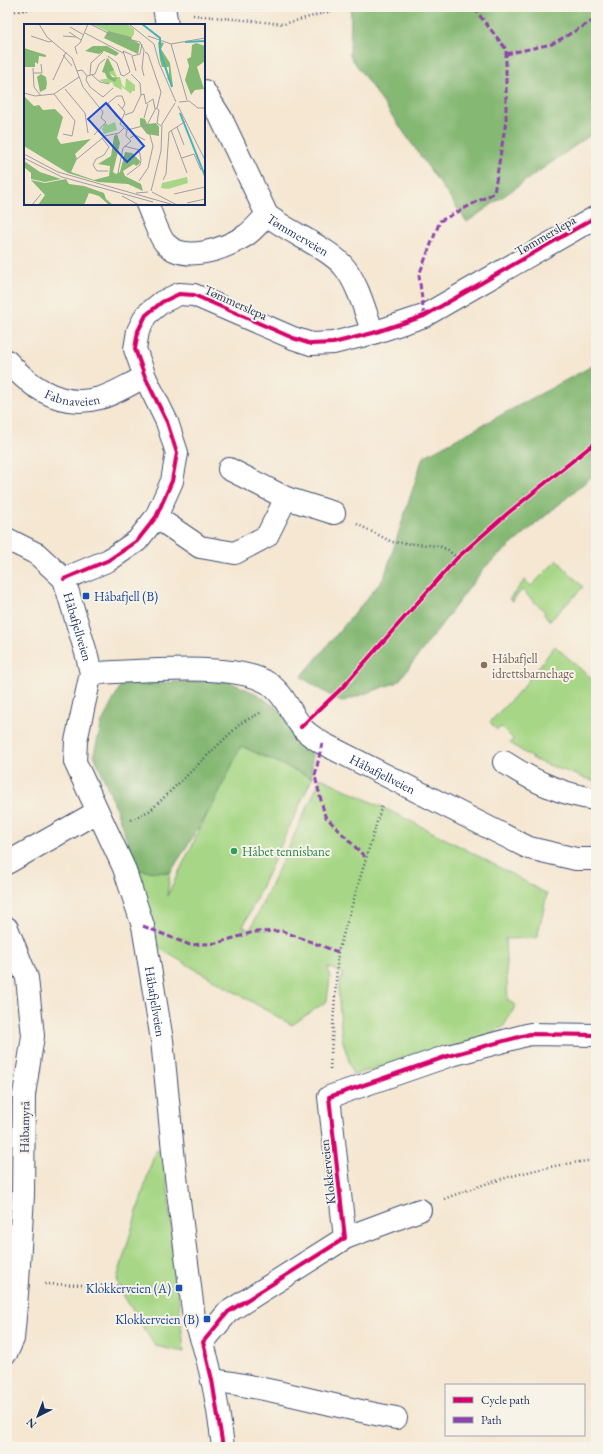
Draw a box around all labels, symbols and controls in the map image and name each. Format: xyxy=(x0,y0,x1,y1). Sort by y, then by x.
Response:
inset map xyxy=(24,24,205,205)
street label: Tømmerveien xyxy=(263,210,332,260)
street label: Tømmerslepa xyxy=(512,211,579,260)
street label: Tømmerslepa xyxy=(202,281,271,324)
street label: Fabnaveien xyxy=(42,385,102,410)
place label: Håbafjell (B) xyxy=(94,588,158,605)
street label: Håbafjellveien xyxy=(59,590,96,663)
marker: Håbafjell (B) xyxy=(81,591,91,601)
place label: Håbafjell idrettsbarnehage xyxy=(492,650,574,682)
marker: Håbafjell idrettsbarnehage xyxy=(479,660,489,670)
street label: Håbafjellveien xyxy=(347,751,418,798)
place label: Håbet tennisbane xyxy=(242,843,330,860)
marker: Håbet tennisbane xyxy=(229,846,239,856)
street label: Håbafjellveien xyxy=(141,965,169,1038)
street label: Håbamyrå xyxy=(16,1100,33,1153)
street label: Klokkerveien xyxy=(316,1138,339,1205)
place label: Klokkerveien (A) xyxy=(86,1280,171,1297)
marker: Klokkerveien (A) xyxy=(174,1283,184,1293)
place label: Klokkerveien (B) xyxy=(115,1311,199,1328)
marker: Klokkerveien (B) xyxy=(202,1314,212,1324)
legend xyxy=(445,1384,585,1436)
text: Cycle path xyxy=(481,1392,530,1408)
north arrow xyxy=(18,1396,58,1436)
text: Path xyxy=(481,1412,502,1428)
text: N xyxy=(23,1415,39,1432)

